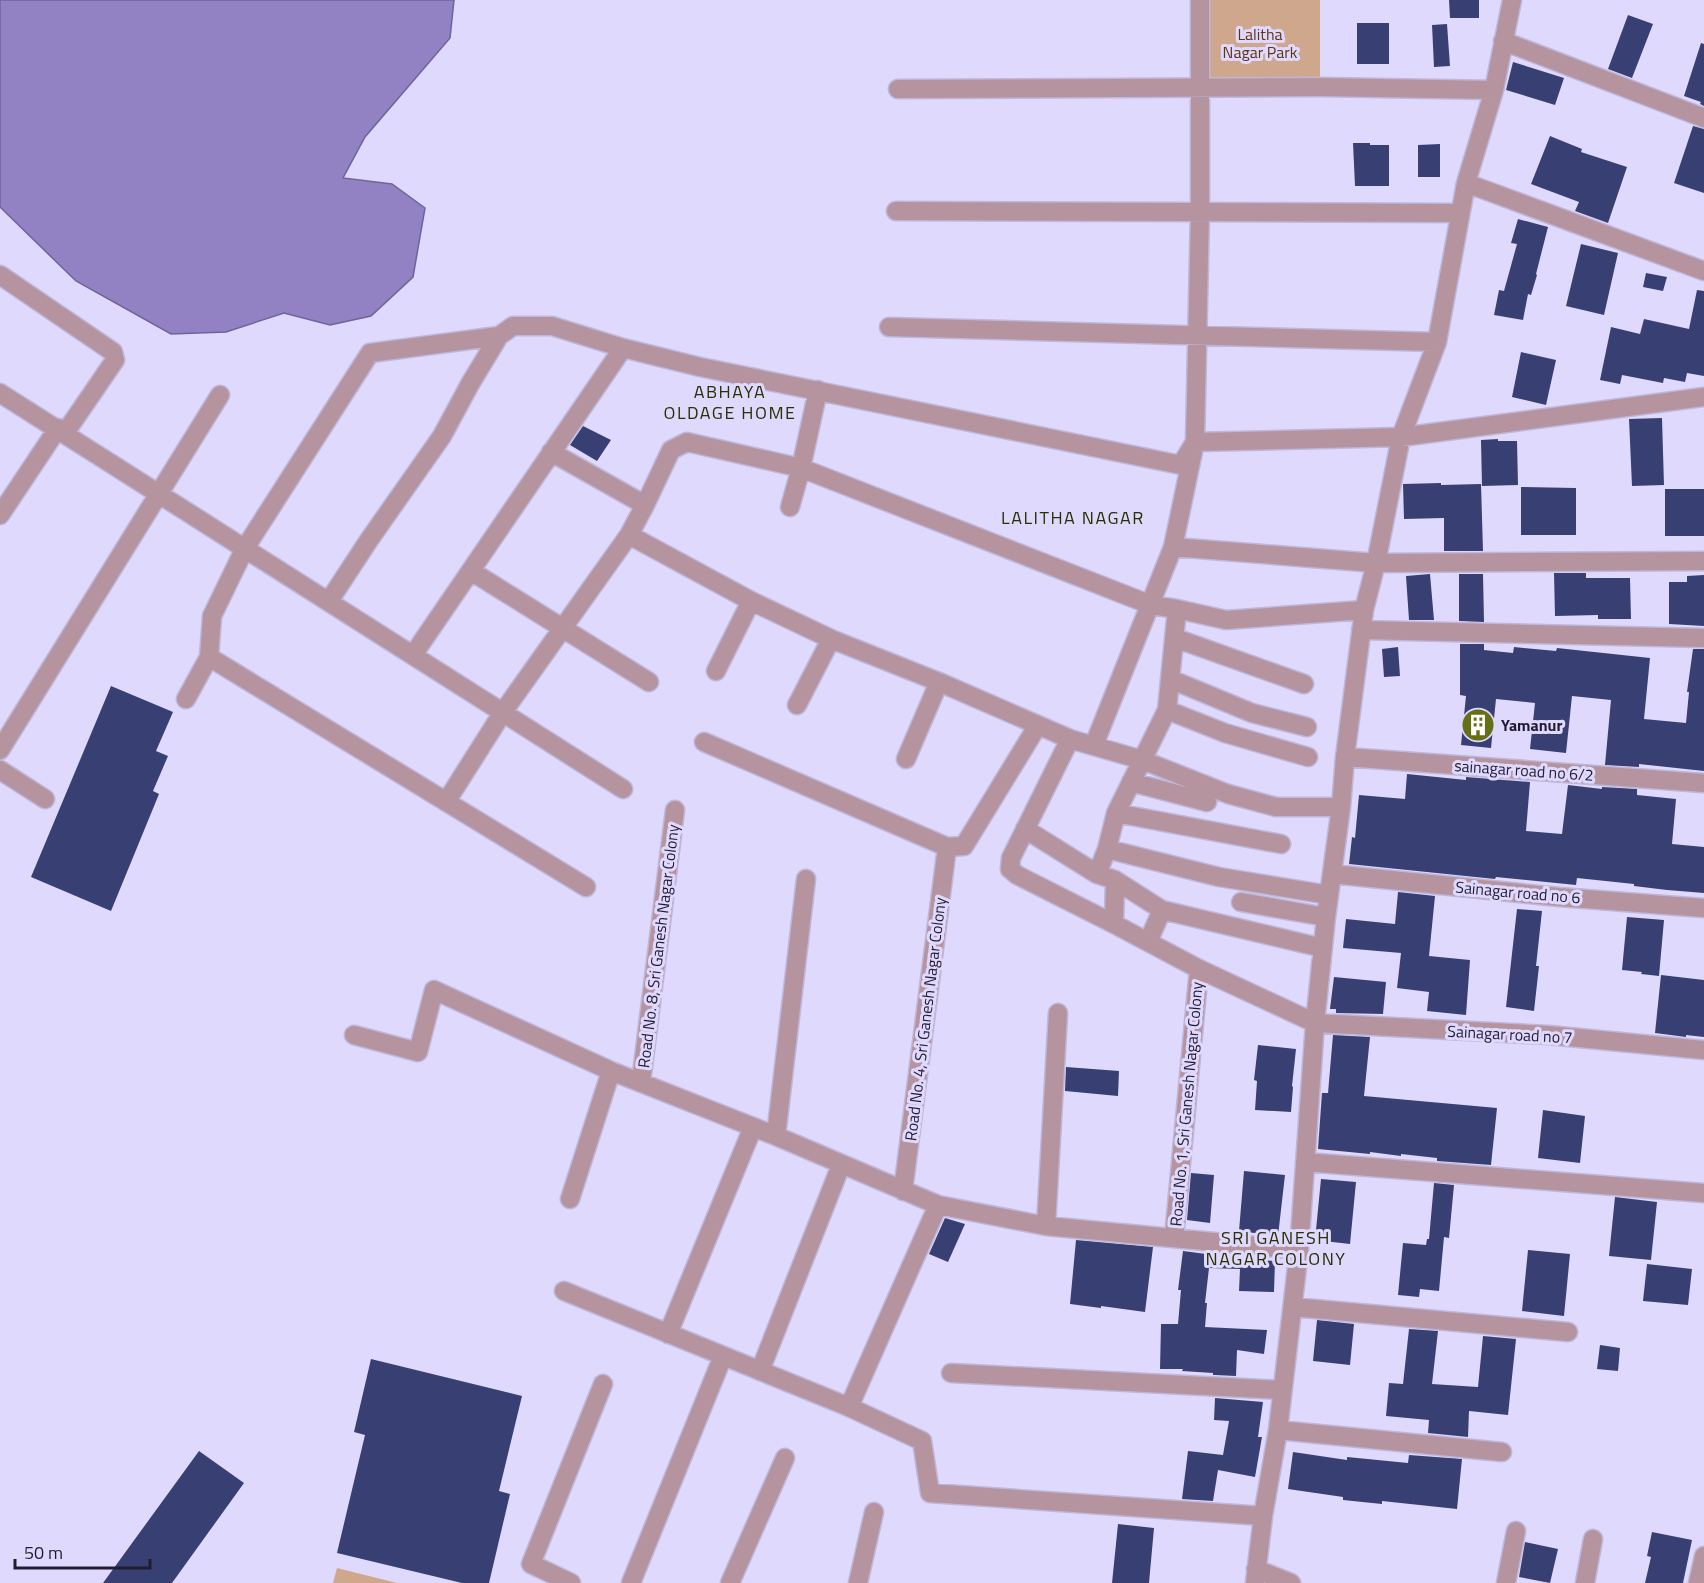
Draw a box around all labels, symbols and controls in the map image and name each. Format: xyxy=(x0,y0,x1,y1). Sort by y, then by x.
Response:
park label: Lalitha Nagar Park xyxy=(1223,22,1298,64)
district label: ABHAYA OLDAGE HOME xyxy=(664,378,796,426)
district label: LALITHA NAGAR xyxy=(1001,504,1145,531)
building icon: Yamanur xyxy=(1460,707,1496,743)
place label: Yamanur xyxy=(1501,713,1562,737)
street label: sainagar road no 6/2 xyxy=(1453,753,1595,787)
street label: Road No. 8, Sri Ganesh Nagar Colony xyxy=(631,823,685,1069)
street label: Sainagar road no 6 xyxy=(1454,875,1582,909)
street label: Road No. 4, Sri Ganesh Nagar Colony xyxy=(898,896,952,1142)
street label: Road No. 1, Sri Ganesh Nagar Colony xyxy=(1163,981,1209,1227)
street label: Sainagar road no 7 xyxy=(1447,1019,1573,1049)
district label: SRI GANESH NAGAR COLONY xyxy=(1205,1224,1347,1272)
scale bar xyxy=(15,1532,150,1570)
text: 50 m xyxy=(24,1539,63,1566)

